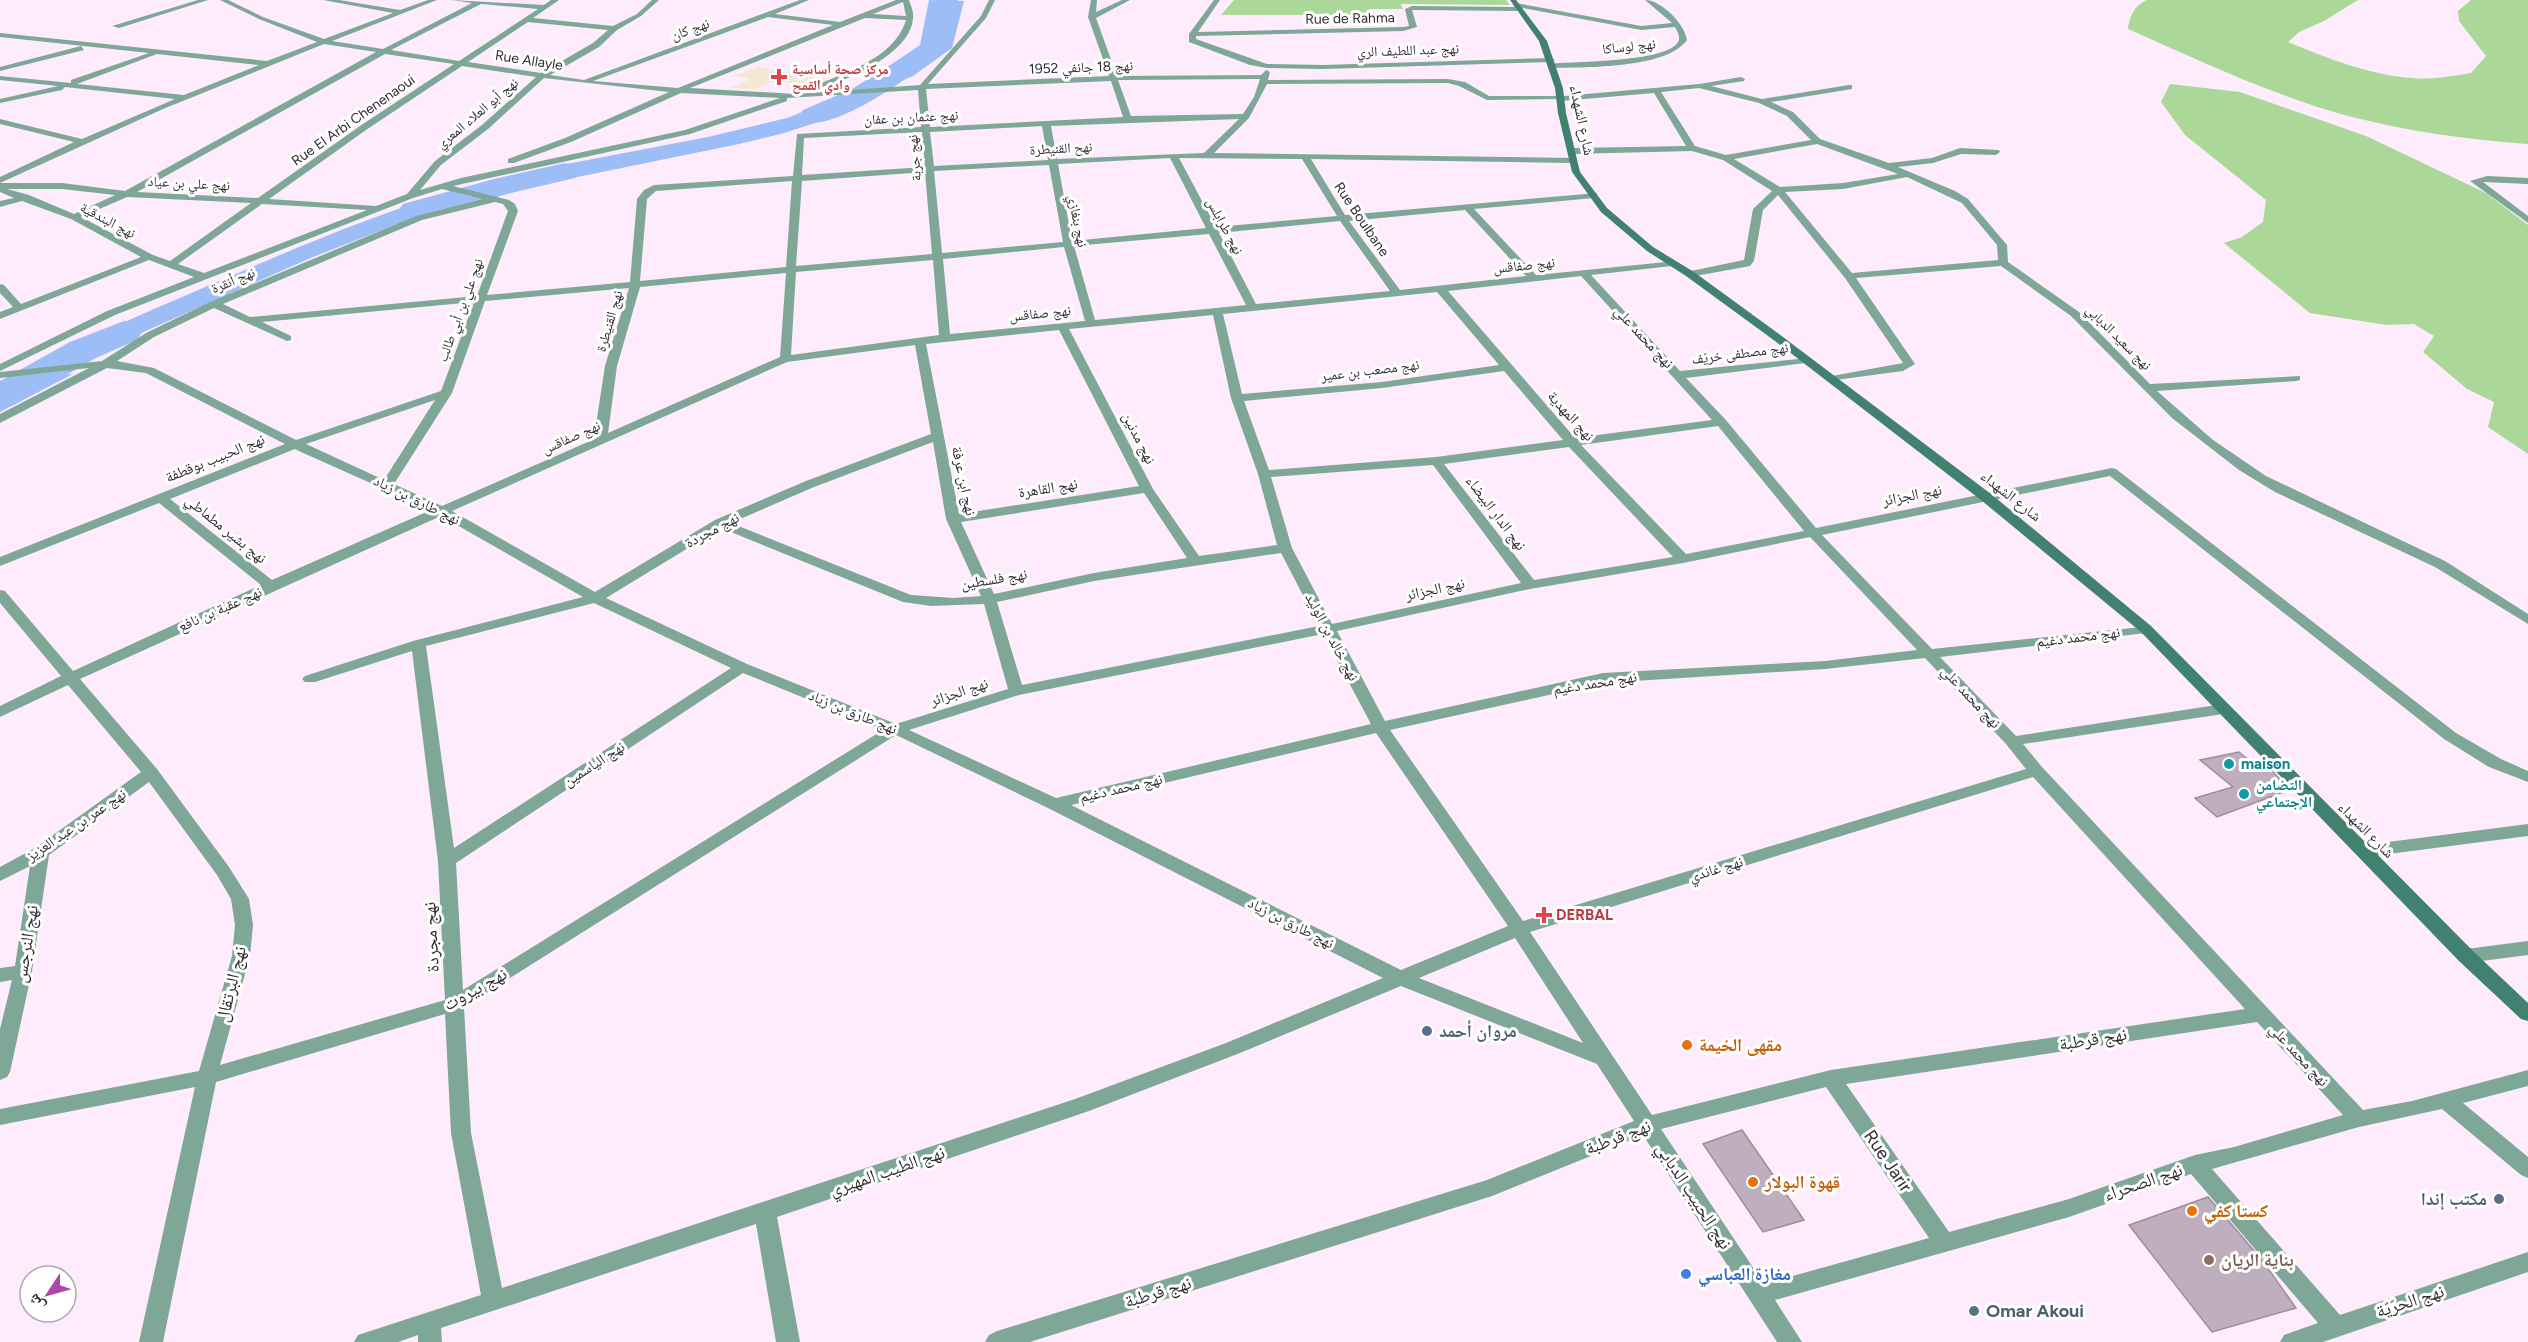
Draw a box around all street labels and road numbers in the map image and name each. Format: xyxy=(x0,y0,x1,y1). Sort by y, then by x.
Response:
street label: Rue de Rahma xyxy=(1305,9,1395,28)
street label: نهج كان xyxy=(669,15,712,45)
street label: نهج لوساكا xyxy=(1602,35,1657,59)
street label: نهج عبد اللطيف الري xyxy=(1357,40,1460,63)
street label: Rue Allayle xyxy=(494,47,564,74)
street label: نهج 18 جانفي 1952 xyxy=(1029,57,1134,80)
street label: Rue El Arbi Chenenaoui xyxy=(288,71,418,169)
street label: نهج أبو العلاء المعري xyxy=(433,74,523,154)
street label: شارع الشهداء xyxy=(1565,83,1598,157)
street label: نهج عثمان بن عفان xyxy=(863,107,959,129)
street label: نهج جربة xyxy=(904,134,926,182)
street label: نهح القنيطرة xyxy=(1029,138,1093,160)
street label: نهج علي بن عياد xyxy=(147,173,231,197)
street label: Rue Boulbane xyxy=(1330,179,1393,260)
street label: نهج بنغازي xyxy=(1062,193,1091,250)
street label: نهج طرابلس xyxy=(1202,195,1247,258)
street label: نهج البندقية xyxy=(77,199,139,243)
street label: نهج صفاقس xyxy=(1492,254,1556,278)
street label: نهج علي بن أبي طالب xyxy=(434,256,489,365)
street label: نهج أنقرة xyxy=(209,264,258,298)
street label: نهج القنيطرة xyxy=(593,288,627,354)
street label: نهج سعيد الدبابي xyxy=(2080,301,2155,376)
street label: نهج صفاقس xyxy=(1008,302,1072,326)
street label: نهج محمد علي xyxy=(1608,302,1677,374)
street label: نهج مصطفى خريّف xyxy=(1691,339,1790,369)
street label: نهج مصعب بن عمير xyxy=(1319,356,1420,386)
street label: نهج المهدية xyxy=(1543,387,1598,445)
street label: نهج مدنين xyxy=(1117,409,1160,467)
street label: نهج صفاقس xyxy=(539,417,604,459)
street label: نهج الحبيب بوقطفة xyxy=(163,430,268,487)
street label: نهج ابن عرفة xyxy=(947,445,980,518)
street label: شارع الشهداء xyxy=(1977,467,2045,526)
street label: نهج طارق بن زياد xyxy=(370,471,463,530)
street label: نهج الدار البيضاء xyxy=(1461,472,1530,555)
street label: نهج القاهرة xyxy=(1017,474,1079,503)
street label: نهج الجزائر xyxy=(1880,480,1943,511)
street label: نهج بشير مطماطي xyxy=(180,491,270,569)
street label: نهج مجردة xyxy=(682,508,743,553)
street label: نهج فلسطين xyxy=(959,565,1029,594)
street label: نهج الجزائر xyxy=(1403,574,1466,605)
street label: نهج عقبة بن نافع xyxy=(175,583,265,636)
street label: نهج خالد بن الوليد xyxy=(1300,590,1363,684)
street label: نهج محمد دغيم xyxy=(2035,623,2121,652)
street label: نهج محمد علي xyxy=(1935,662,2004,734)
street label: نهج محمد دغيم xyxy=(1552,668,1638,699)
street label: نهج الجزائر xyxy=(927,674,991,711)
street label: نهج طارق بن زياد xyxy=(806,686,900,739)
street label: نهج الياسمين xyxy=(560,737,629,791)
street label: نهج محمد دغيم xyxy=(1078,770,1164,807)
street label: نهج عمر بن عبد العزيز xyxy=(22,785,130,866)
street label: شارع الشهداء xyxy=(2334,798,2398,863)
street label: نهج غاندي xyxy=(1687,852,1746,888)
street label: نهج طارق بن زياد xyxy=(1245,894,1337,953)
street label: نهج مجردة xyxy=(418,901,445,973)
street label: نهج النرجس xyxy=(9,903,44,985)
street label: نهج البرتقال xyxy=(211,944,252,1024)
street label: نهج بيروت xyxy=(439,963,511,1016)
street label: نهج محمد علي xyxy=(2263,1020,2332,1092)
street label: نهج قرطبة xyxy=(2058,1023,2129,1056)
street label: نهج قرطبة xyxy=(1582,1114,1654,1160)
street label: Rue Jarir xyxy=(1859,1126,1917,1196)
street label: نهج الحبيب الدبابي xyxy=(1648,1139,1737,1255)
street label: نهج الطيب المهيري xyxy=(826,1141,949,1204)
street label: نهج الصحراء xyxy=(2101,1158,2186,1207)
street label: نهج قرطبة xyxy=(1122,1271,1194,1313)
street label: نهج الحرّيّة xyxy=(2373,1280,2447,1323)

